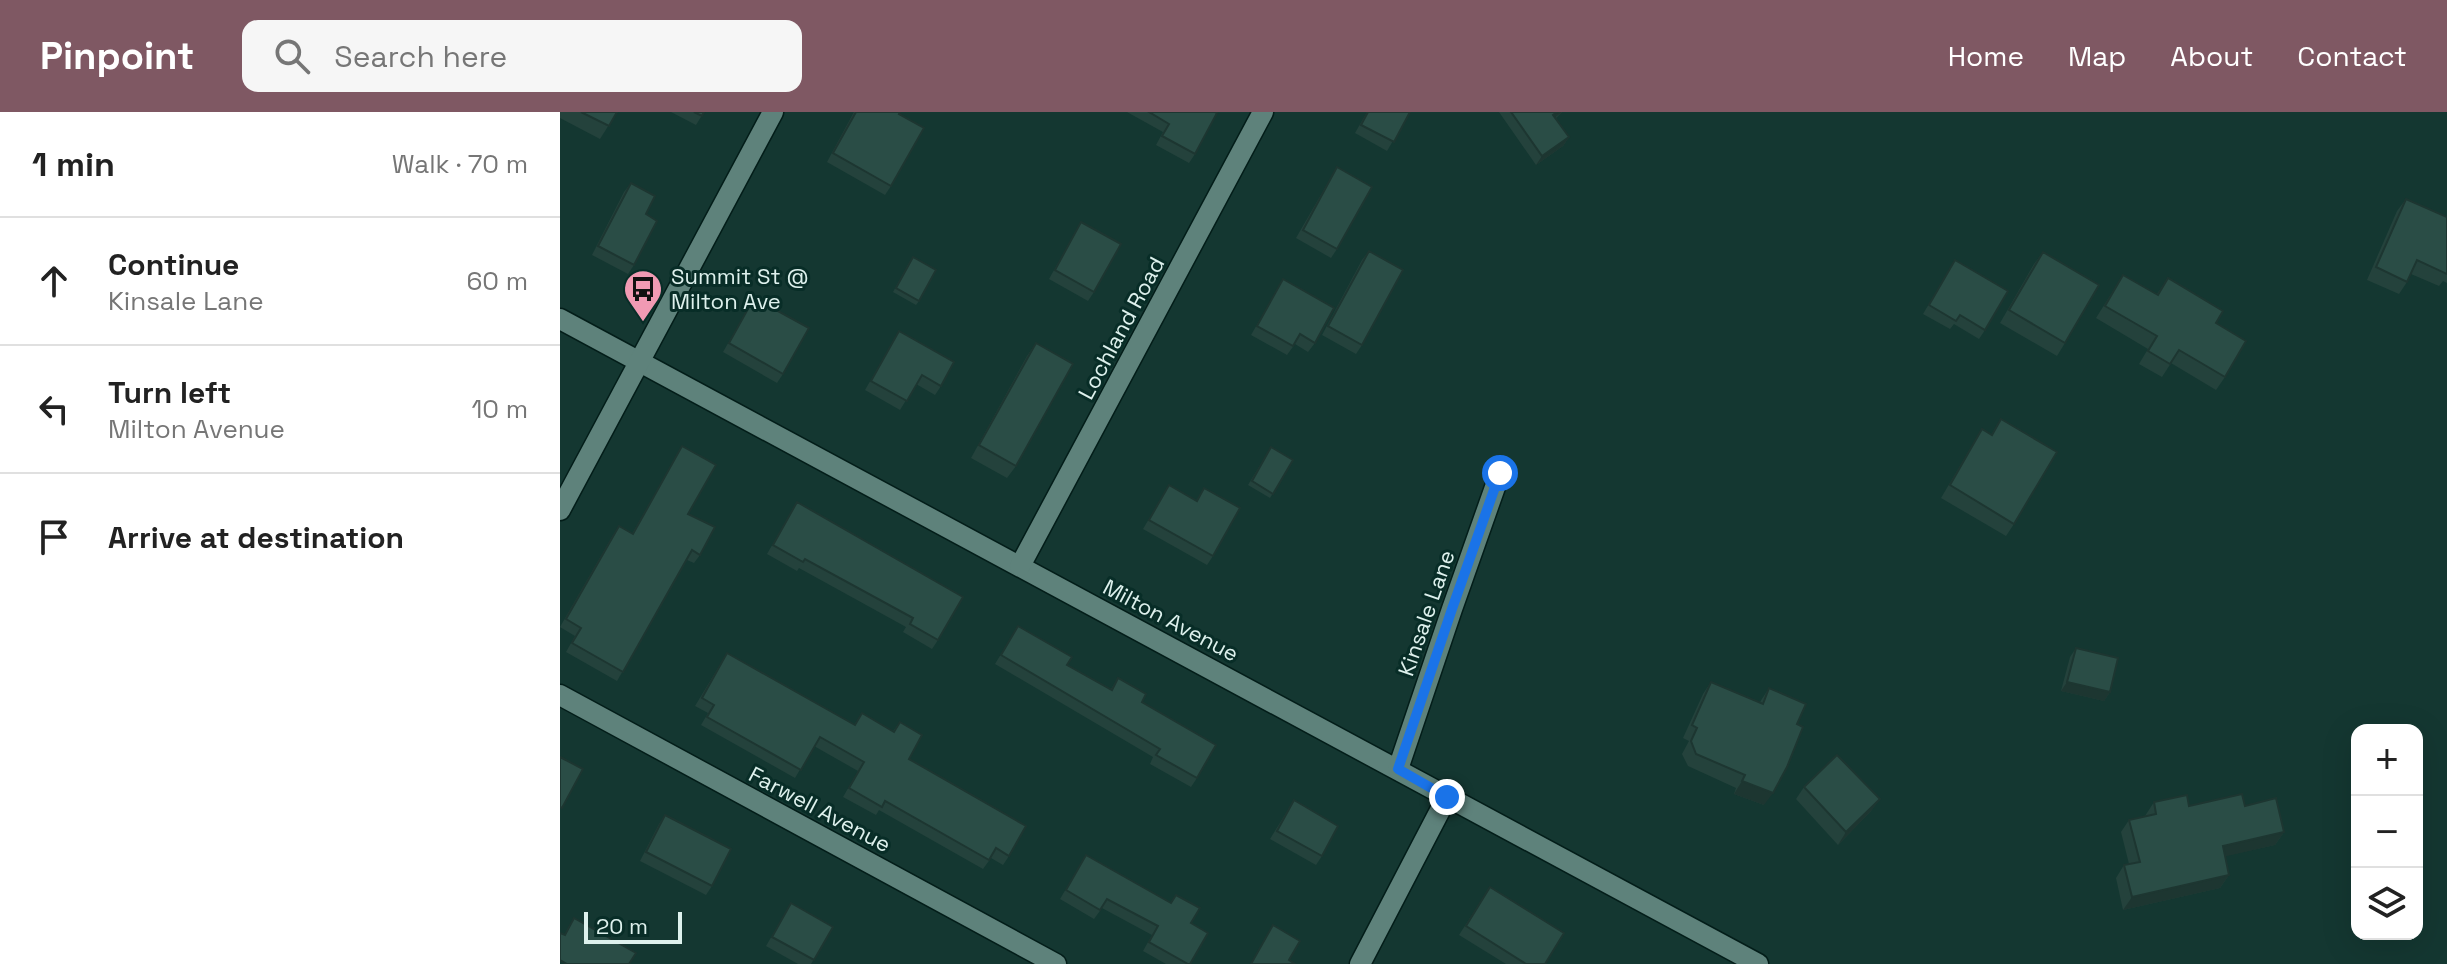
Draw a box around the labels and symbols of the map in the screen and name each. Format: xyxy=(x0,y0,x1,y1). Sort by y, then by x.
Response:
street label: Lochland Road xyxy=(1072,252,1170,404)
place label: Summit St @ Milton Ave xyxy=(671,262,809,315)
bus stop icon: Summit St @ Milton Ave xyxy=(622,268,664,323)
route start xyxy=(1482,455,1518,491)
street label: Kinsale Lane xyxy=(1391,546,1461,680)
street label: Milton Avenue xyxy=(1098,573,1244,667)
street label: Farwell Avenue xyxy=(744,760,896,858)
route end xyxy=(1429,779,1465,815)
scale bar xyxy=(584,908,682,944)

